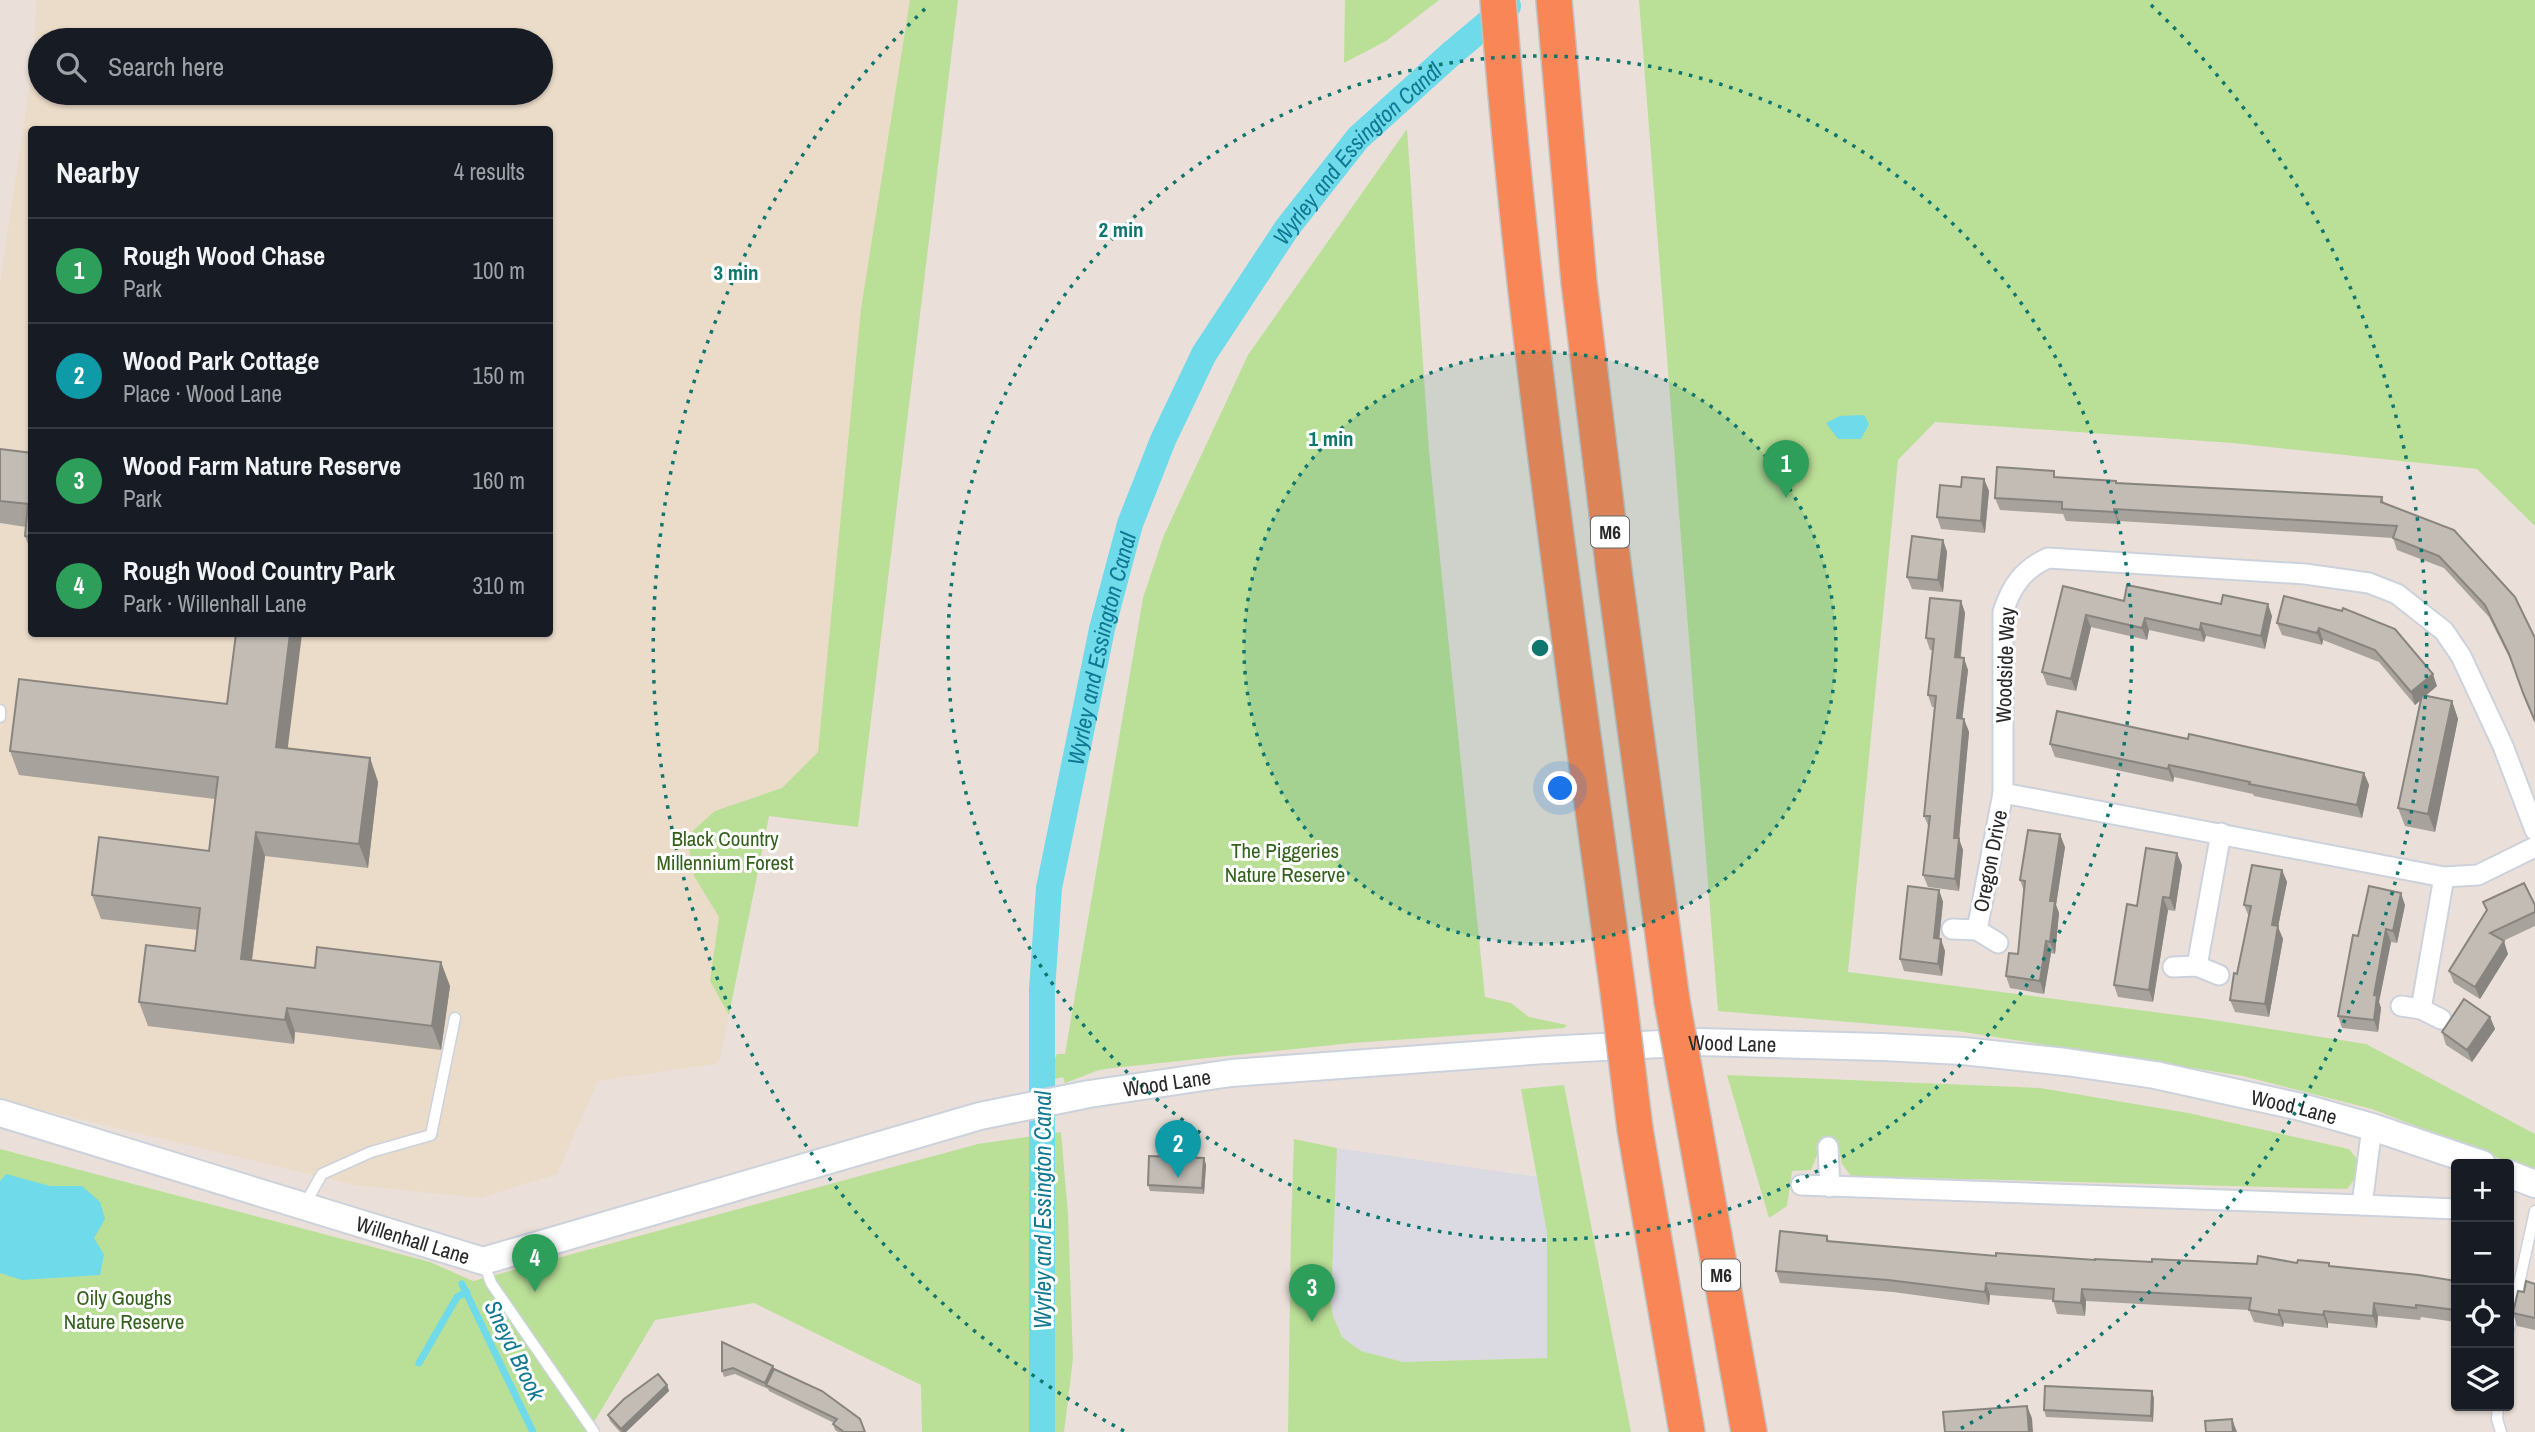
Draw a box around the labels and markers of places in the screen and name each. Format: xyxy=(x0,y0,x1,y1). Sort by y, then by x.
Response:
pin: 1 xyxy=(1763,440,1809,498)
centre of rings xyxy=(1528,636,1552,660)
pin: 2 xyxy=(1155,1120,1201,1178)
pin: 4 xyxy=(512,1234,558,1292)
pin: 3 xyxy=(1289,1264,1335,1322)

